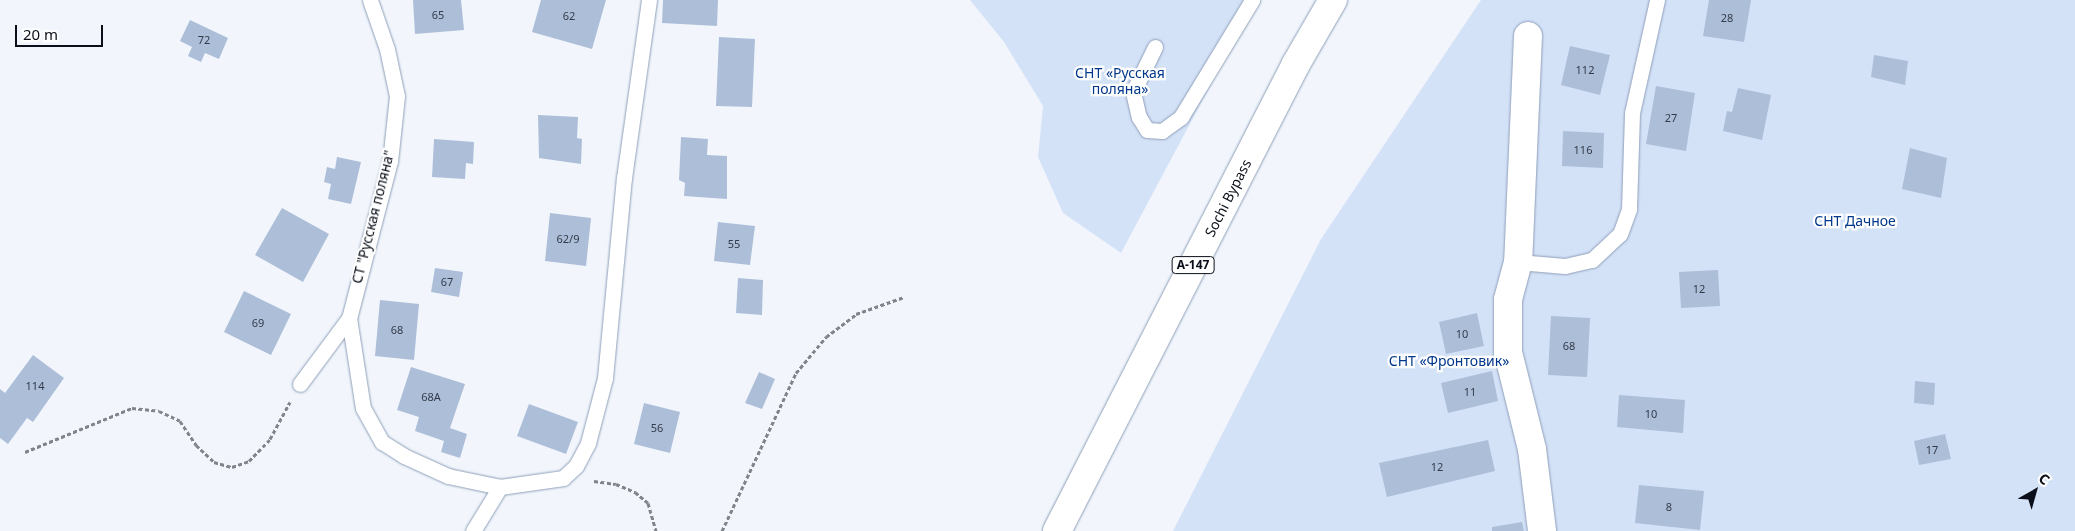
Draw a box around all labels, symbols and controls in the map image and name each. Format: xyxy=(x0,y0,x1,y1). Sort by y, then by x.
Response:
house number: 65 xyxy=(432,8,444,22)
house number: 62 xyxy=(563,9,575,23)
house number: 28 xyxy=(1721,11,1733,25)
scale bar xyxy=(18,15,105,47)
text: 20 m xyxy=(23,24,58,44)
house number: 72 xyxy=(198,33,210,47)
house number: 112 xyxy=(1576,63,1594,77)
park label: СНТ «Русская поляна» xyxy=(1075,65,1165,98)
house number: 27 xyxy=(1665,111,1677,125)
house number: 116 xyxy=(1574,143,1592,157)
street label: СТ "Русская поляна" xyxy=(348,149,398,285)
street label: Sochi Bypass xyxy=(1201,156,1255,240)
park label: СНТ Дачное xyxy=(1814,213,1896,229)
house number: 62/9 xyxy=(557,232,579,246)
house number: 55 xyxy=(728,237,740,251)
road number: А-147 xyxy=(1170,256,1216,274)
house number: 67 xyxy=(441,275,453,289)
house number: 12 xyxy=(1693,282,1705,296)
house number: 69 xyxy=(252,316,264,330)
house number: 68 xyxy=(391,323,403,337)
house number: 10 xyxy=(1456,327,1468,341)
house number: 68 xyxy=(1563,339,1575,353)
park label: СНТ «Фронтовик» xyxy=(1389,353,1509,369)
house number: 114 xyxy=(26,379,44,393)
house number: 11 xyxy=(1464,385,1476,399)
house number: 68А xyxy=(421,390,441,404)
house number: 10 xyxy=(1645,407,1657,421)
house number: 56 xyxy=(651,421,663,435)
house number: 17 xyxy=(1926,443,1938,457)
house number: 12 xyxy=(1431,460,1443,474)
north arrow xyxy=(2010,466,2060,516)
text: С xyxy=(2035,469,2054,489)
house number: 8 xyxy=(1666,500,1672,514)

